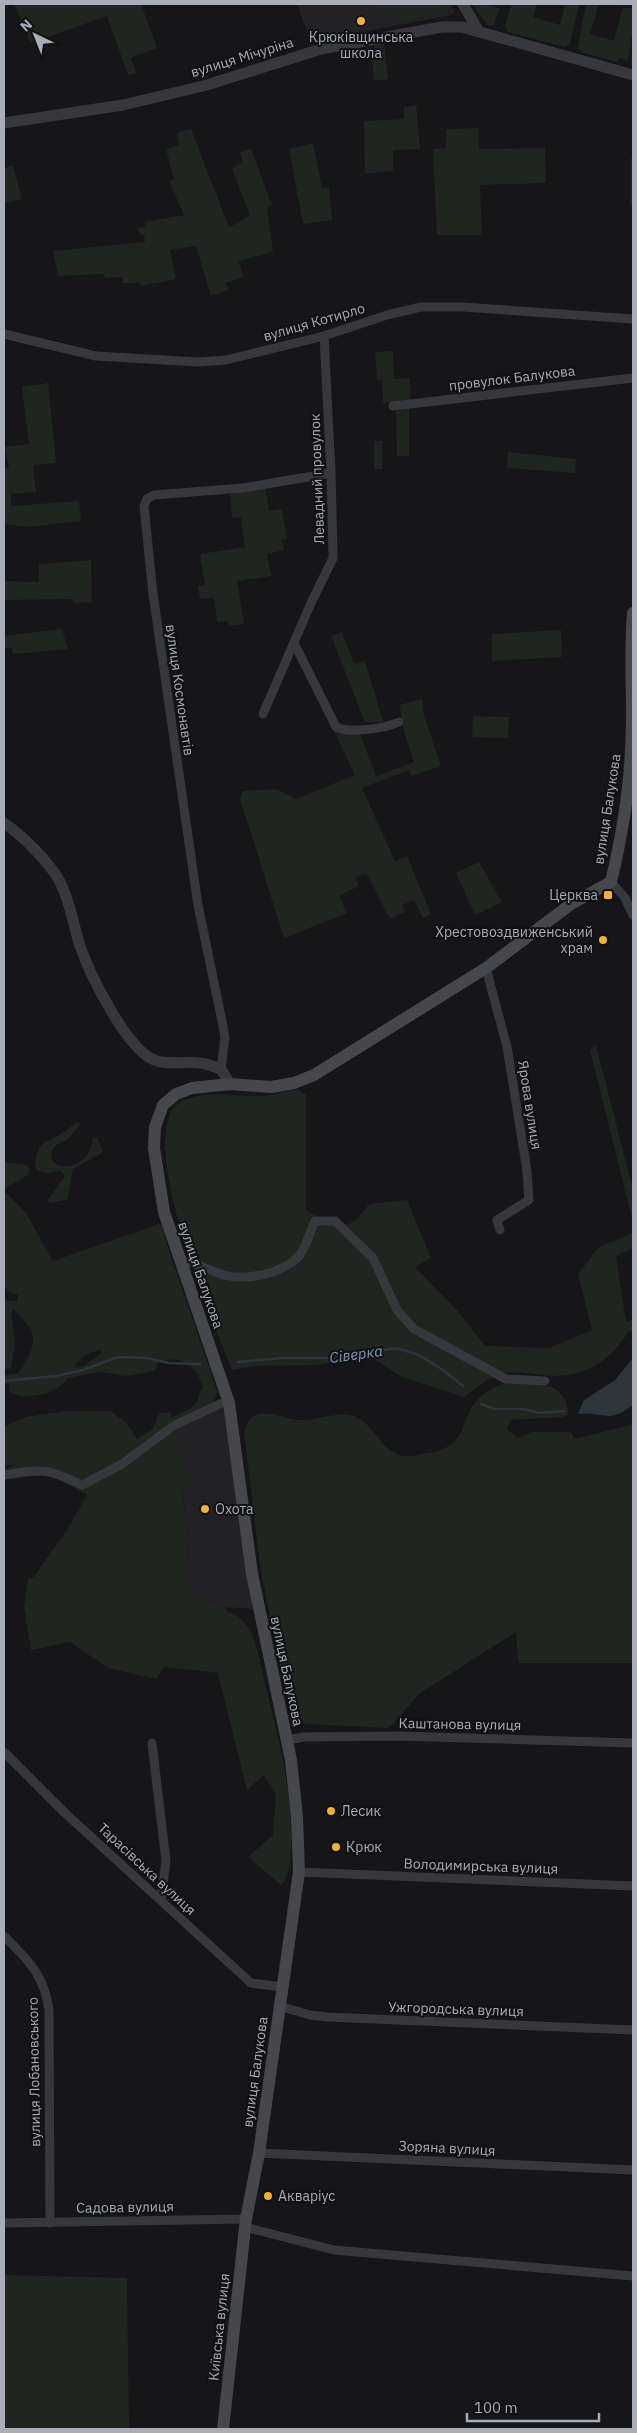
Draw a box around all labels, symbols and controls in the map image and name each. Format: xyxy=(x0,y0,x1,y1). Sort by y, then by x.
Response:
north arrow xyxy=(10,10,60,60)
text: N xyxy=(16,15,36,36)
marker: Крюківщинська школа xyxy=(355,15,367,27)
place label: Крюківщинська школа xyxy=(309,28,414,62)
street label: вулиця Мічуріна xyxy=(188,33,296,81)
street label: вулиця Котирло xyxy=(261,299,367,345)
street label: провулок Балукова xyxy=(448,361,577,395)
street label: Левадний провулок xyxy=(306,413,328,545)
street label: вулиця Космонавтів xyxy=(162,623,198,757)
street label: вулиця Балукова xyxy=(589,752,625,866)
place label: Церква xyxy=(549,886,599,904)
marker: Церква xyxy=(602,889,614,901)
place label: Хрестовоздвиженський храм xyxy=(435,923,593,957)
marker: Хрестовоздвиженський храм xyxy=(597,934,609,946)
street label: Ярова вулиця xyxy=(514,1059,546,1151)
street label: вулиця Балукова xyxy=(174,1219,228,1331)
water label: Сіверка xyxy=(328,1341,384,1367)
place label: Охота xyxy=(215,1500,254,1518)
marker: Охота xyxy=(199,1503,211,1515)
street label: вулиця Балукова xyxy=(267,1614,308,1728)
street label: Каштанова вулиця xyxy=(398,1714,522,1734)
place label: Лесик xyxy=(341,1802,382,1820)
marker: Лесик xyxy=(325,1805,337,1817)
street label: Тарасівська вулиця xyxy=(94,1819,200,1919)
place label: Крюк xyxy=(346,1838,382,1856)
marker: Крюк xyxy=(330,1841,342,1853)
street label: Володимирська вулиця xyxy=(403,1854,559,1878)
street label: вулиця Лобановського xyxy=(24,1997,44,2147)
street label: Ужгородська вулиця xyxy=(388,1998,524,2020)
street label: вулиця Балукова xyxy=(238,2015,272,2129)
street label: Зоряна вулиця xyxy=(398,2136,496,2160)
place label: Акваріус xyxy=(278,2187,335,2205)
marker: Акваріус xyxy=(262,2190,274,2202)
street label: Садова вулиця xyxy=(76,2197,174,2217)
street label: Київська вулиця xyxy=(204,2272,234,2382)
scale bar xyxy=(467,2390,600,2422)
text: 100 m xyxy=(474,2398,518,2417)

